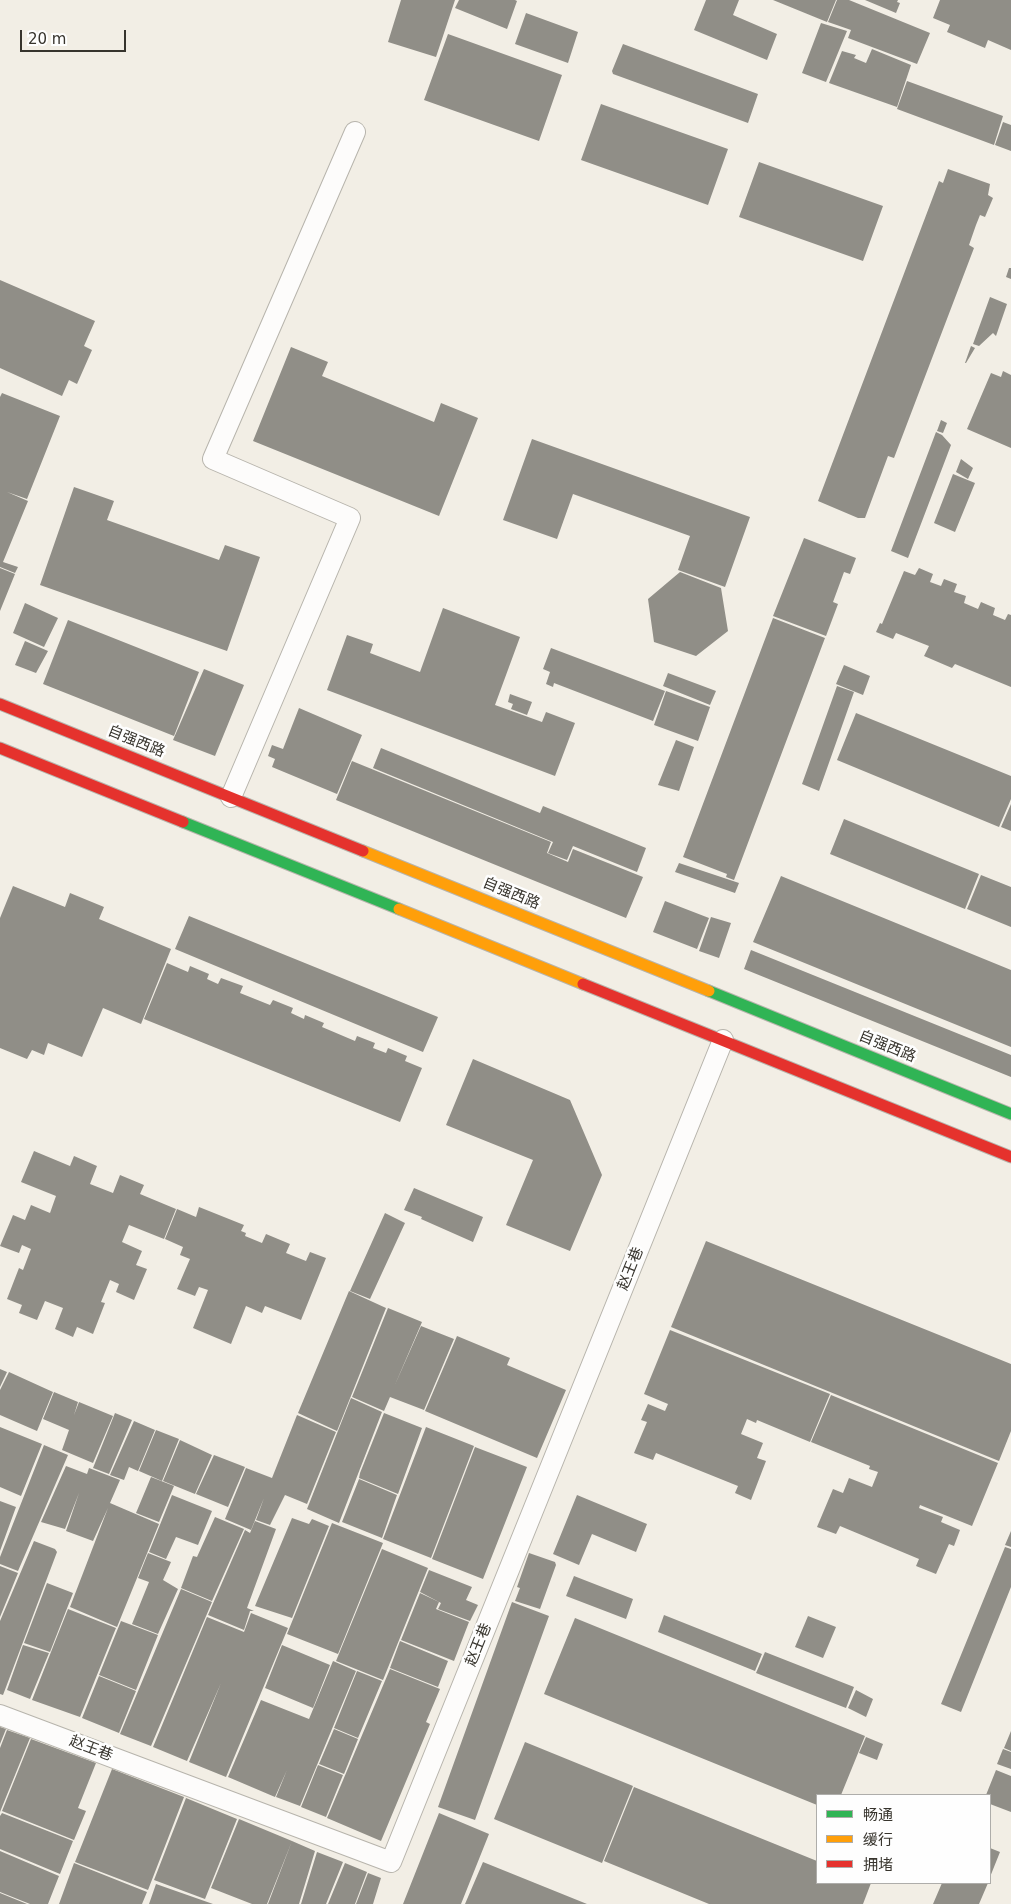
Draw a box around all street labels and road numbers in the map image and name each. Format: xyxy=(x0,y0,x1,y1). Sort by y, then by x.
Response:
street label: 自强西路 xyxy=(105,722,167,762)
street label: 自强西路 xyxy=(480,874,542,914)
street label: 自强西路 xyxy=(856,1027,918,1067)
street label: 赵王巷 xyxy=(614,1245,648,1293)
street label: 赵王巷 xyxy=(462,1621,496,1669)
street label: 赵王巷 xyxy=(67,1733,115,1765)

